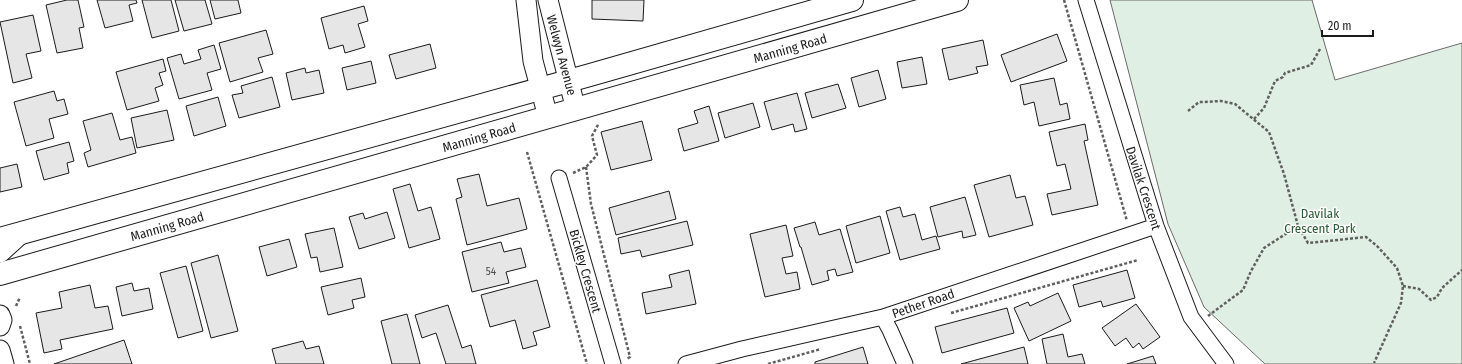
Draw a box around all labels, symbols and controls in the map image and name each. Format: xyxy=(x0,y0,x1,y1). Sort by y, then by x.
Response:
scale bar xyxy=(1322,12,1373,38)
street label: Welwyn Avenue xyxy=(544,13,579,97)
text: 20 m xyxy=(1328,19,1352,33)
street label: Manning Road xyxy=(752,31,829,66)
street label: Manning Road xyxy=(441,120,518,155)
street label: Davilak Crescent xyxy=(1123,145,1164,233)
park label: Davilak Crescent Park xyxy=(1284,206,1357,236)
street label: Manning Road xyxy=(129,209,206,244)
street label: Bickley Crescent xyxy=(566,228,605,315)
house number: 54 xyxy=(486,265,497,278)
street label: Pether Road xyxy=(890,286,956,321)

